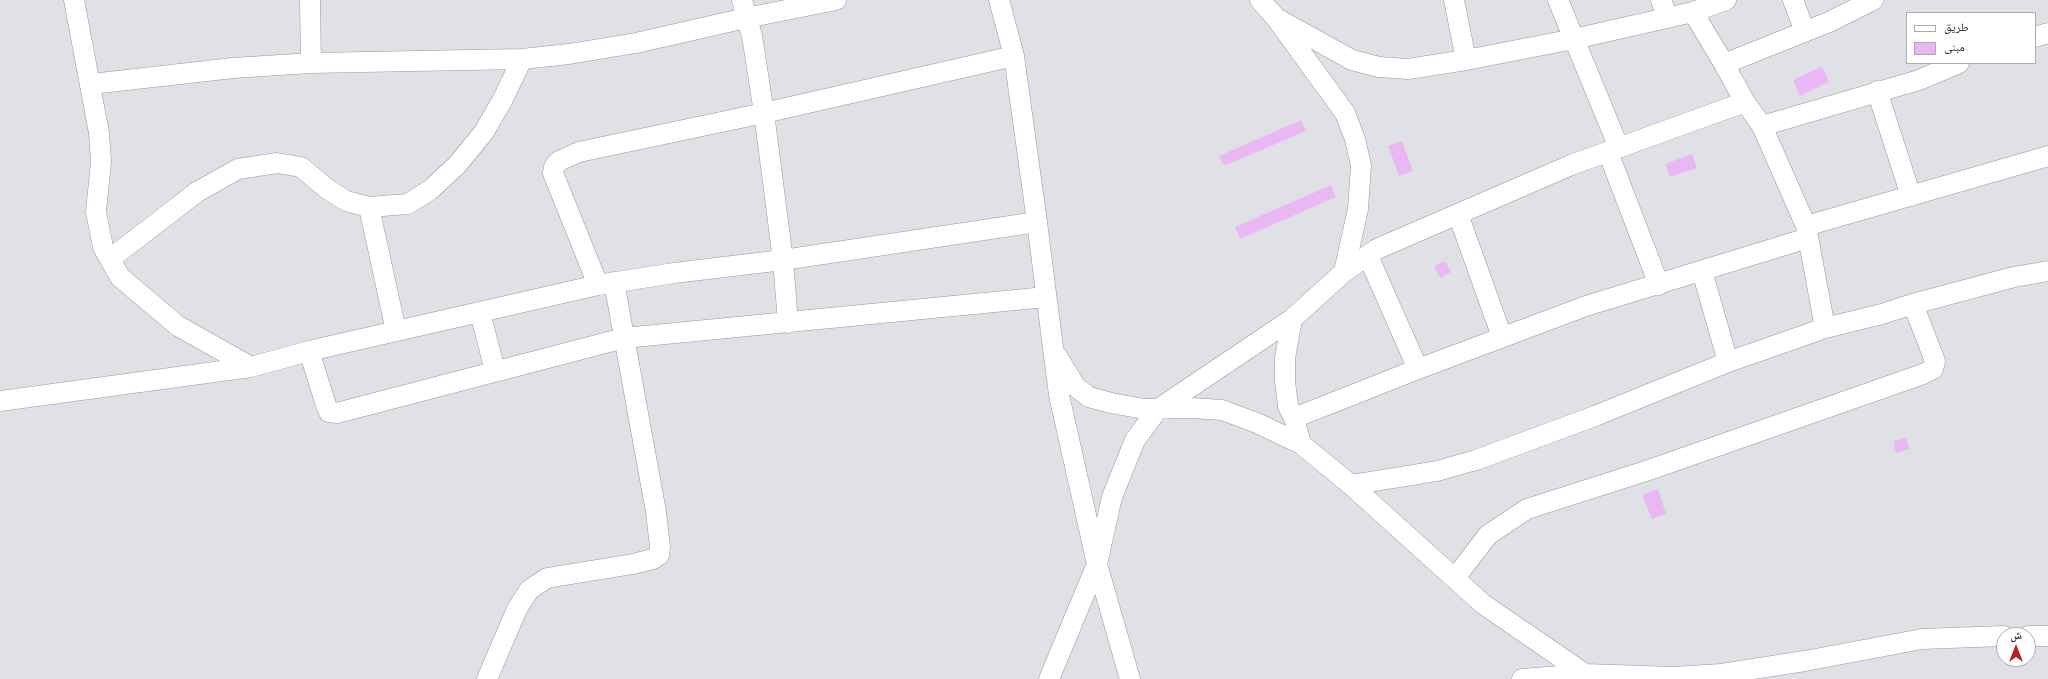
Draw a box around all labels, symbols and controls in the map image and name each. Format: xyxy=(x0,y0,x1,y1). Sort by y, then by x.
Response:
legend xyxy=(1906,12,2036,64)
text: طريق xyxy=(1944,21,1969,33)
text: مبنى xyxy=(1944,41,1965,53)
north arrow xyxy=(1996,627,2036,667)
text: ش xyxy=(2010,630,2022,641)

